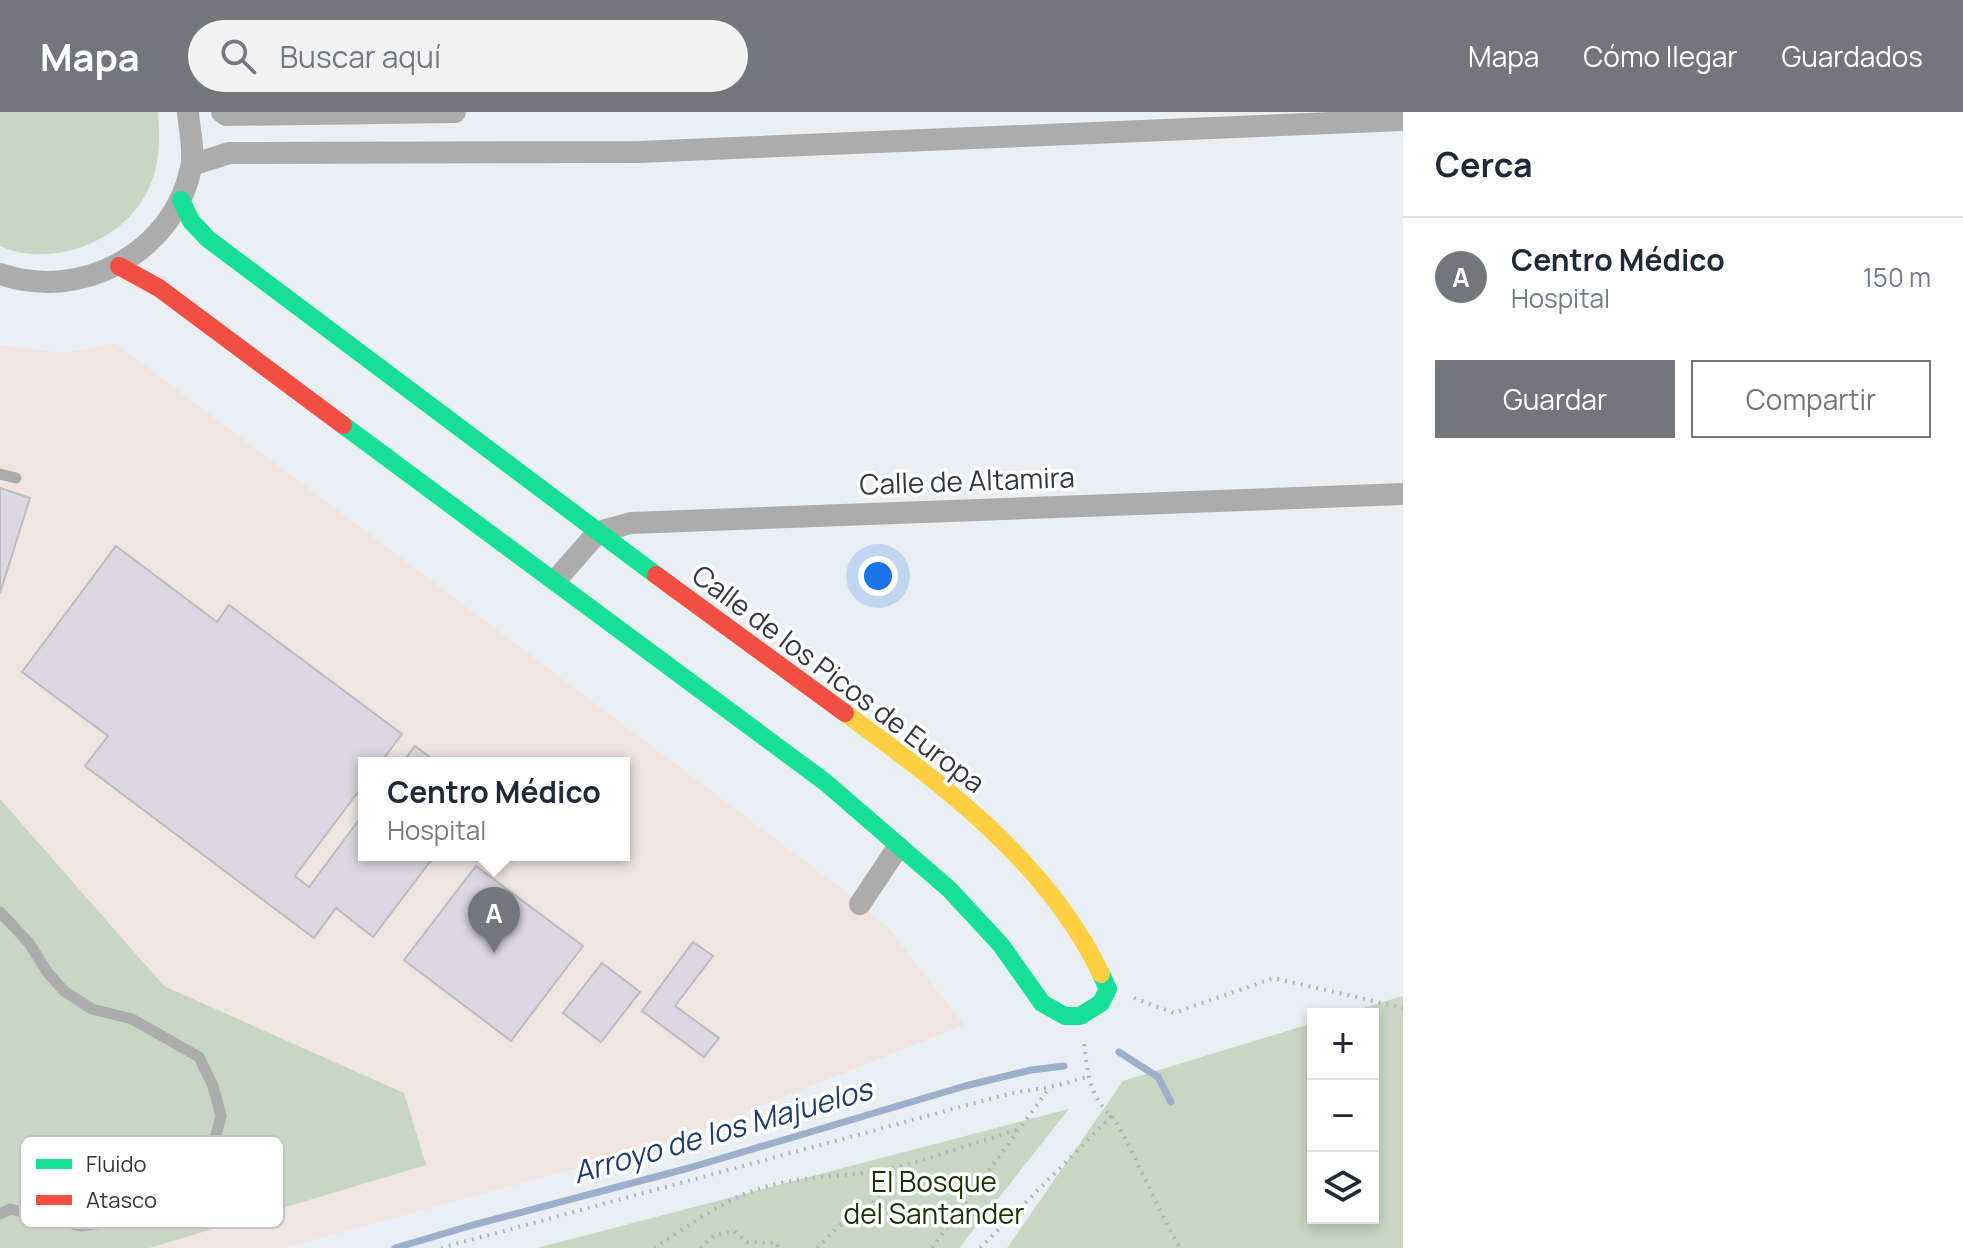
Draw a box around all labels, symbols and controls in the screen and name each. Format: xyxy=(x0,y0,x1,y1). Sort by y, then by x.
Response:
search box xyxy=(188,20,748,92)
text: Mapa xyxy=(40,30,140,82)
icon: search xyxy=(216,34,260,78)
text: Buscar aquí xyxy=(280,36,441,77)
text: Mapa xyxy=(1468,37,1539,75)
text: Cómo llegar xyxy=(1583,37,1737,75)
text: Guardados xyxy=(1781,37,1923,75)
text: Cerca xyxy=(1435,141,1533,187)
text: Centro Médico xyxy=(1511,239,1725,280)
text: A xyxy=(1452,259,1470,295)
text: 150 m xyxy=(1863,259,1931,295)
text: Hospital xyxy=(1511,280,1610,316)
button: Guardar xyxy=(1435,360,1675,438)
button: Compartir xyxy=(1691,360,1931,438)
street label: Calle de Altamira xyxy=(859,457,1075,503)
street label: Calle de los Picos de Europa xyxy=(685,555,993,801)
your location xyxy=(858,556,898,596)
popup xyxy=(358,757,630,861)
text: Centro Médico xyxy=(387,771,601,812)
text: Hospital xyxy=(387,812,486,848)
pin: A xyxy=(468,887,520,953)
map controls xyxy=(1307,1008,1379,1224)
button: + xyxy=(1307,1008,1379,1080)
water label: Arroyo de los Majuelos xyxy=(568,1067,878,1192)
button: − xyxy=(1307,1080,1379,1152)
legend xyxy=(20,1136,284,1228)
text: Fluido xyxy=(86,1149,146,1179)
button: layers xyxy=(1307,1152,1379,1224)
park label: El Bosque del Santander xyxy=(844,1162,1024,1232)
text: Atasco xyxy=(86,1185,157,1215)

